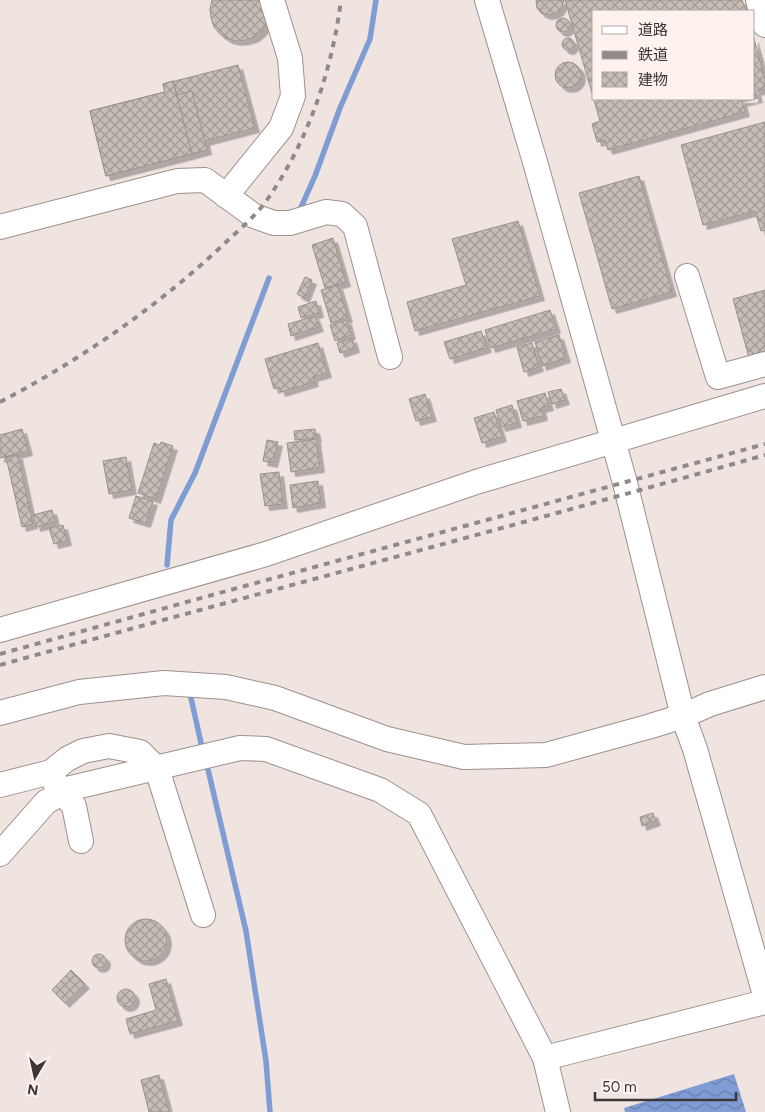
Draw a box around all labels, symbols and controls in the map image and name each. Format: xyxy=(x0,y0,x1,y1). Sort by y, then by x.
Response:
legend xyxy=(592,10,755,100)
text: 道路 xyxy=(638,21,668,39)
text: 鉄道 xyxy=(638,46,668,64)
text: 建物 xyxy=(638,71,668,89)
north arrow xyxy=(10,1052,60,1102)
scale bar xyxy=(595,1070,736,1102)
text: 50 m xyxy=(602,1078,637,1096)
text: N xyxy=(26,1080,40,1099)

